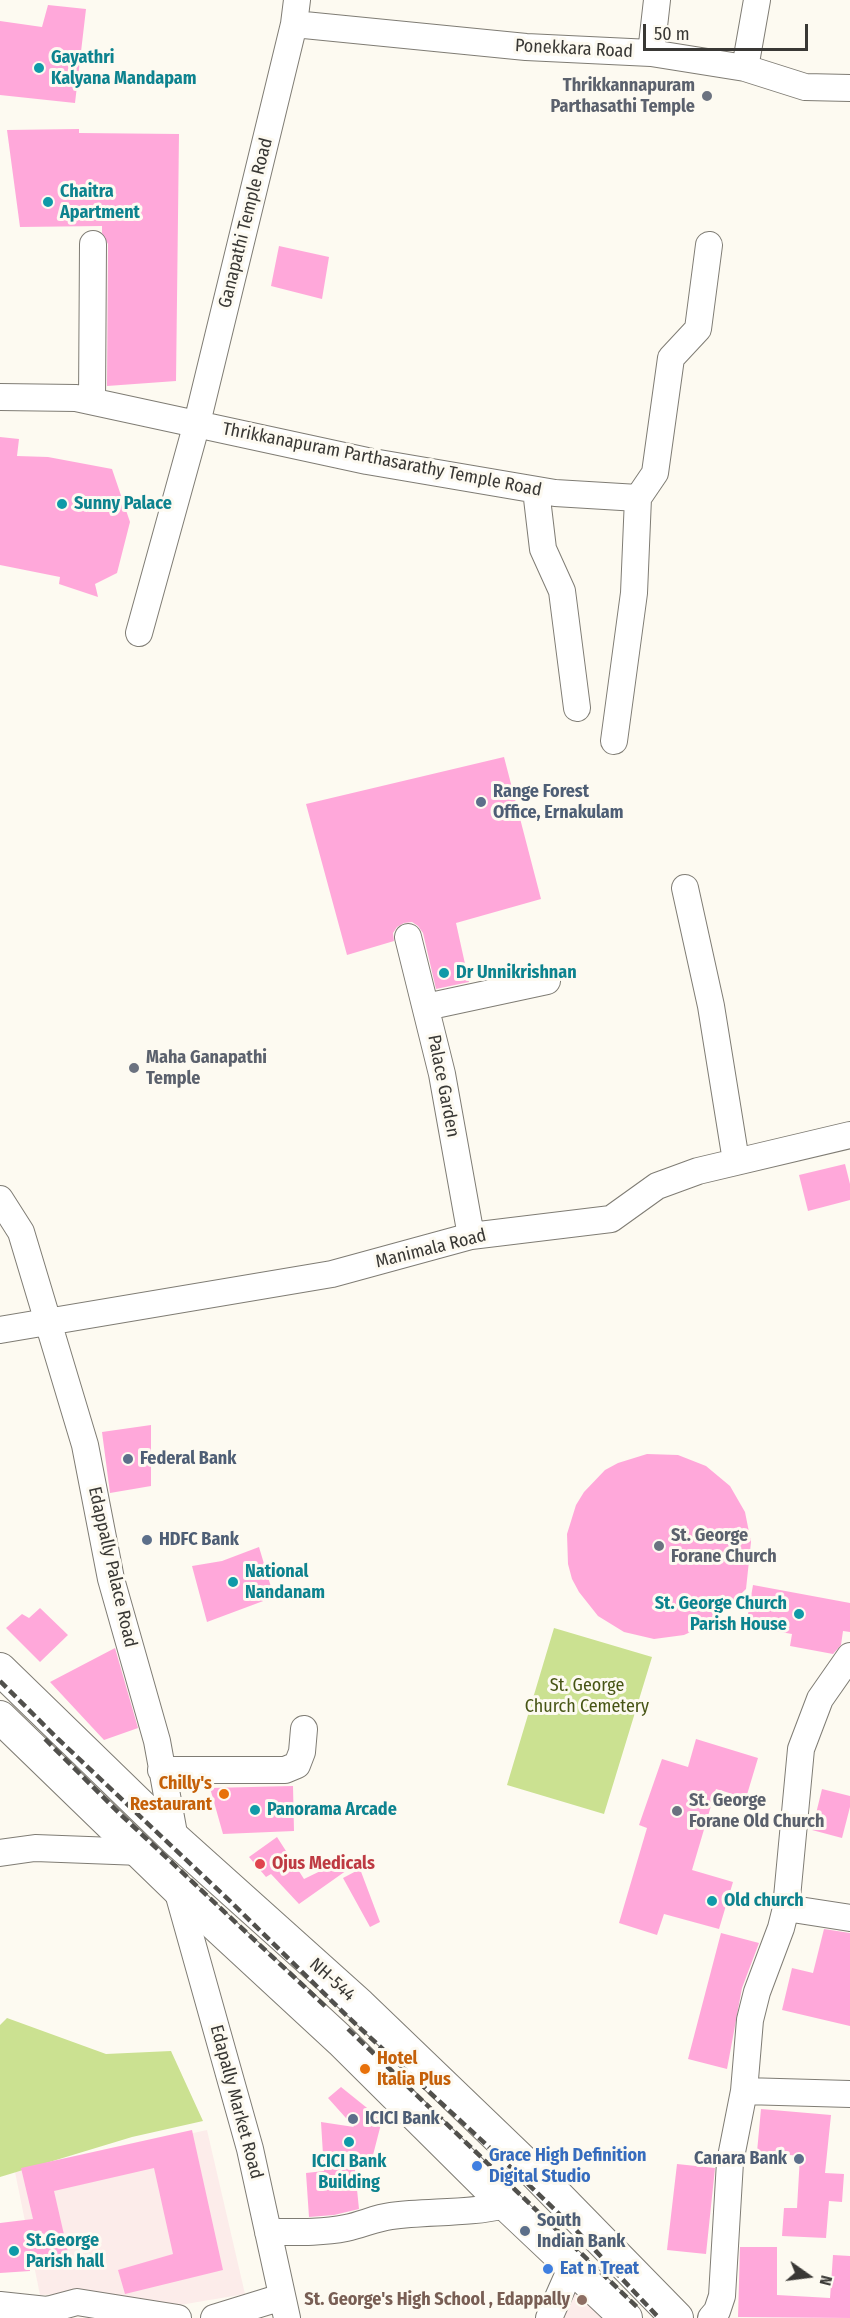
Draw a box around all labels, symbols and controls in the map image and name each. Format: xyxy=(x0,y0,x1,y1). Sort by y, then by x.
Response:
scale bar xyxy=(646,12,811,50)
text: 50 m xyxy=(654,23,690,45)
street label: Ponekkara Road xyxy=(514,35,634,63)
place label: Gayathri Kalyana Mandapam xyxy=(51,47,196,90)
marker: Gayathri Kalyana Mandapam xyxy=(32,61,46,75)
place label: Thrikkannapuram Parthasathi Temple xyxy=(551,75,695,118)
marker: Thrikkannapuram Parthasathi Temple xyxy=(700,89,714,103)
street label: Ganapathi Temple Road xyxy=(214,136,278,310)
place label: Chaitra Apartment xyxy=(60,181,140,224)
marker: Chaitra Apartment xyxy=(41,195,55,209)
street label: Thrikkanapuram Parthasarathy Temple Road xyxy=(221,418,543,502)
place label: Sunny Palace xyxy=(74,493,172,515)
marker: Sunny Palace xyxy=(55,497,69,511)
place label: Range Forest Office, Ernakulam xyxy=(493,781,624,824)
marker: Range Forest Office, Ernakulam xyxy=(474,795,488,809)
place label: Dr Unnikrishnan xyxy=(456,962,577,984)
marker: Dr Unnikrishnan xyxy=(437,966,451,980)
street label: Palace Garden xyxy=(422,1033,464,1139)
place label: Maha Ganapathi Temple xyxy=(146,1047,267,1090)
marker: Maha Ganapathi Temple xyxy=(127,1061,141,1075)
street label: Manimala Road xyxy=(373,1225,489,1273)
place label: Federal Bank xyxy=(140,1448,236,1470)
marker: Federal Bank xyxy=(121,1452,135,1466)
street label: Edappally Palace Road xyxy=(83,1485,141,1649)
place label: St. George Forane Church xyxy=(671,1525,777,1568)
place label: HDFC Bank xyxy=(159,1529,239,1551)
marker: HDFC Bank xyxy=(140,1533,154,1547)
marker: St. George Forane Church xyxy=(652,1539,666,1553)
place label: National Nandanam xyxy=(245,1561,325,1604)
marker: National Nandanam xyxy=(226,1575,240,1589)
place label: St. George Church Parish House xyxy=(655,1593,787,1636)
marker: St. George Church Parish House xyxy=(792,1607,806,1621)
park label: St. George Church Cemetery xyxy=(525,1675,649,1718)
place label: Chilly's Restaurant xyxy=(130,1773,212,1816)
marker: Chilly's Restaurant xyxy=(217,1787,231,1801)
place label: St. George Forane Old Church xyxy=(689,1790,824,1832)
place label: Panorama Arcade xyxy=(267,1799,397,1821)
marker: Panorama Arcade xyxy=(248,1803,262,1817)
marker: St. George Forane Old Church xyxy=(670,1804,684,1818)
place label: Ojus Medicals xyxy=(272,1853,375,1875)
marker: Ojus Medicals xyxy=(253,1857,267,1871)
place label: Old church xyxy=(724,1890,804,1912)
marker: Old church xyxy=(705,1894,719,1908)
street label: NH-544 xyxy=(305,1954,359,2006)
street label: Edapally Market Road xyxy=(205,2023,267,2181)
place label: Hotel Italia Plus xyxy=(377,2048,451,2090)
marker: Hotel Italia Plus xyxy=(358,2062,372,2076)
place label: ICICI Bank xyxy=(365,2108,440,2130)
marker: ICICI Bank xyxy=(346,2112,360,2126)
marker: ICICI Bank Building xyxy=(342,2135,356,2149)
place label: Grace High Definition Digital Studio xyxy=(489,2145,646,2188)
place label: Canara Bank xyxy=(694,2148,787,2170)
place label: ICICI Bank Building xyxy=(312,2151,386,2194)
marker: Canara Bank xyxy=(792,2152,806,2166)
marker: Grace High Definition Digital Studio xyxy=(470,2159,484,2173)
place label: South Indian Bank xyxy=(537,2210,625,2252)
marker: South Indian Bank xyxy=(518,2224,532,2238)
place label: St.George Parish hall xyxy=(26,2230,104,2272)
marker: St.George Parish hall xyxy=(7,2244,21,2258)
north arrow xyxy=(778,2246,838,2306)
place label: Eat n Treat xyxy=(560,2258,639,2280)
marker: Eat n Treat xyxy=(541,2262,555,2276)
text: N xyxy=(816,2274,836,2287)
place label: St. George's High School , Edappally xyxy=(304,2289,570,2311)
marker: St. George's High School , Edappally xyxy=(575,2293,589,2307)

